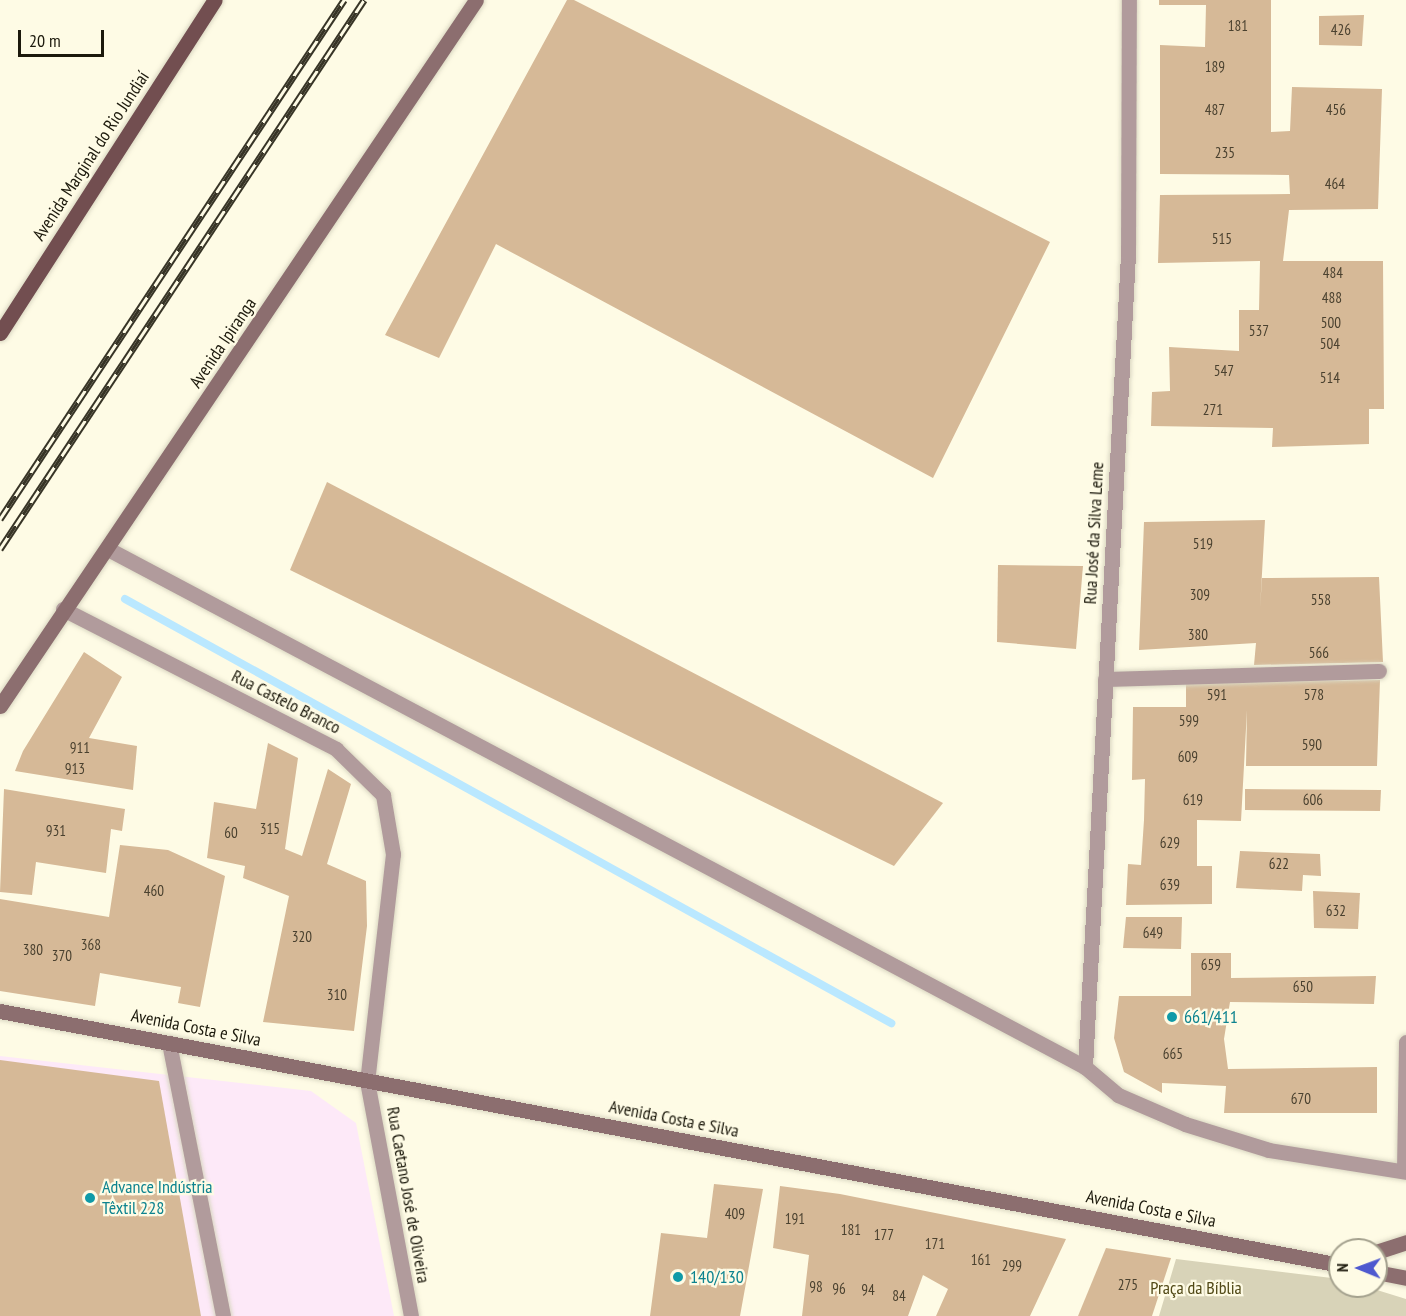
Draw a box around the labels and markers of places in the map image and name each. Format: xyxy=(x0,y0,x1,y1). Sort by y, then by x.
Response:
place label: 661/411 xyxy=(1184,1006,1238,1028)
marker: 661/411 xyxy=(1165,1010,1179,1024)
place label: Advance Indústria Têxtil 228 xyxy=(102,1177,213,1220)
marker: Advance Indústria Têxtil 228 xyxy=(83,1191,97,1205)
place label: 140/130 xyxy=(690,1266,744,1288)
marker: 140/130 xyxy=(671,1270,685,1284)

